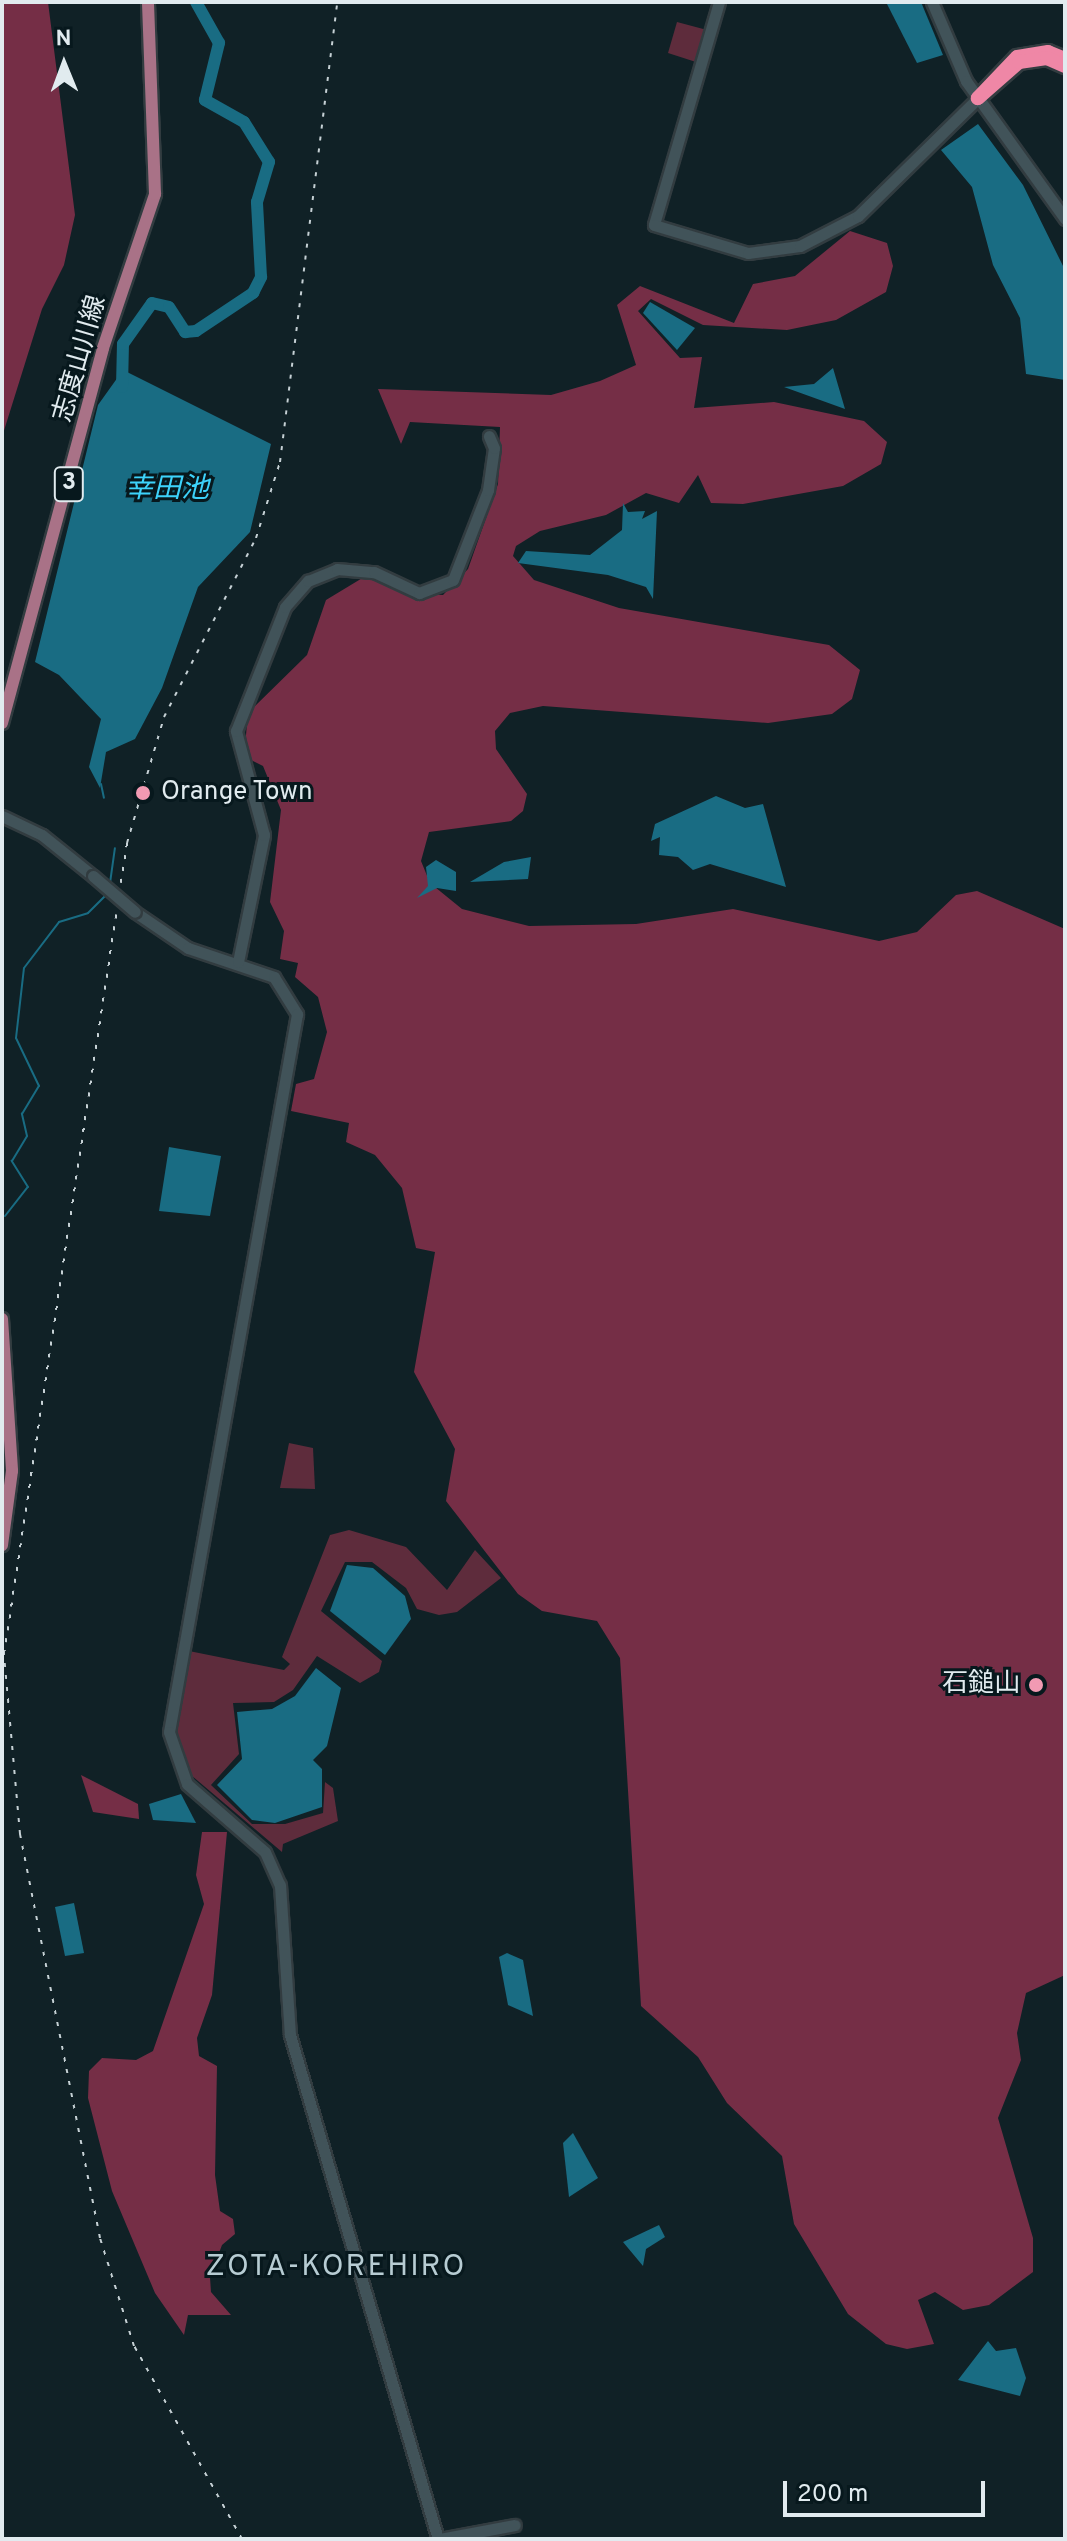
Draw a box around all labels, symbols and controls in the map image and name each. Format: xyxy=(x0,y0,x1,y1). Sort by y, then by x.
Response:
north arrow xyxy=(24,24,104,104)
text: N xyxy=(55,26,72,53)
street label: 志度山川線 xyxy=(48,292,114,426)
road number: 3 xyxy=(53,464,85,504)
water label: 幸田池 xyxy=(125,473,209,507)
place label: Orange Town xyxy=(161,777,314,809)
marker: Orange Town xyxy=(132,782,154,804)
place label: 石鎚山 xyxy=(942,1669,1020,1701)
marker: 石鎚山 xyxy=(1027,1676,1045,1694)
district label: ZOTA-KOREHIRO xyxy=(206,2250,466,2286)
scale bar xyxy=(787,2465,989,2515)
text: 200 m xyxy=(797,2480,868,2510)

